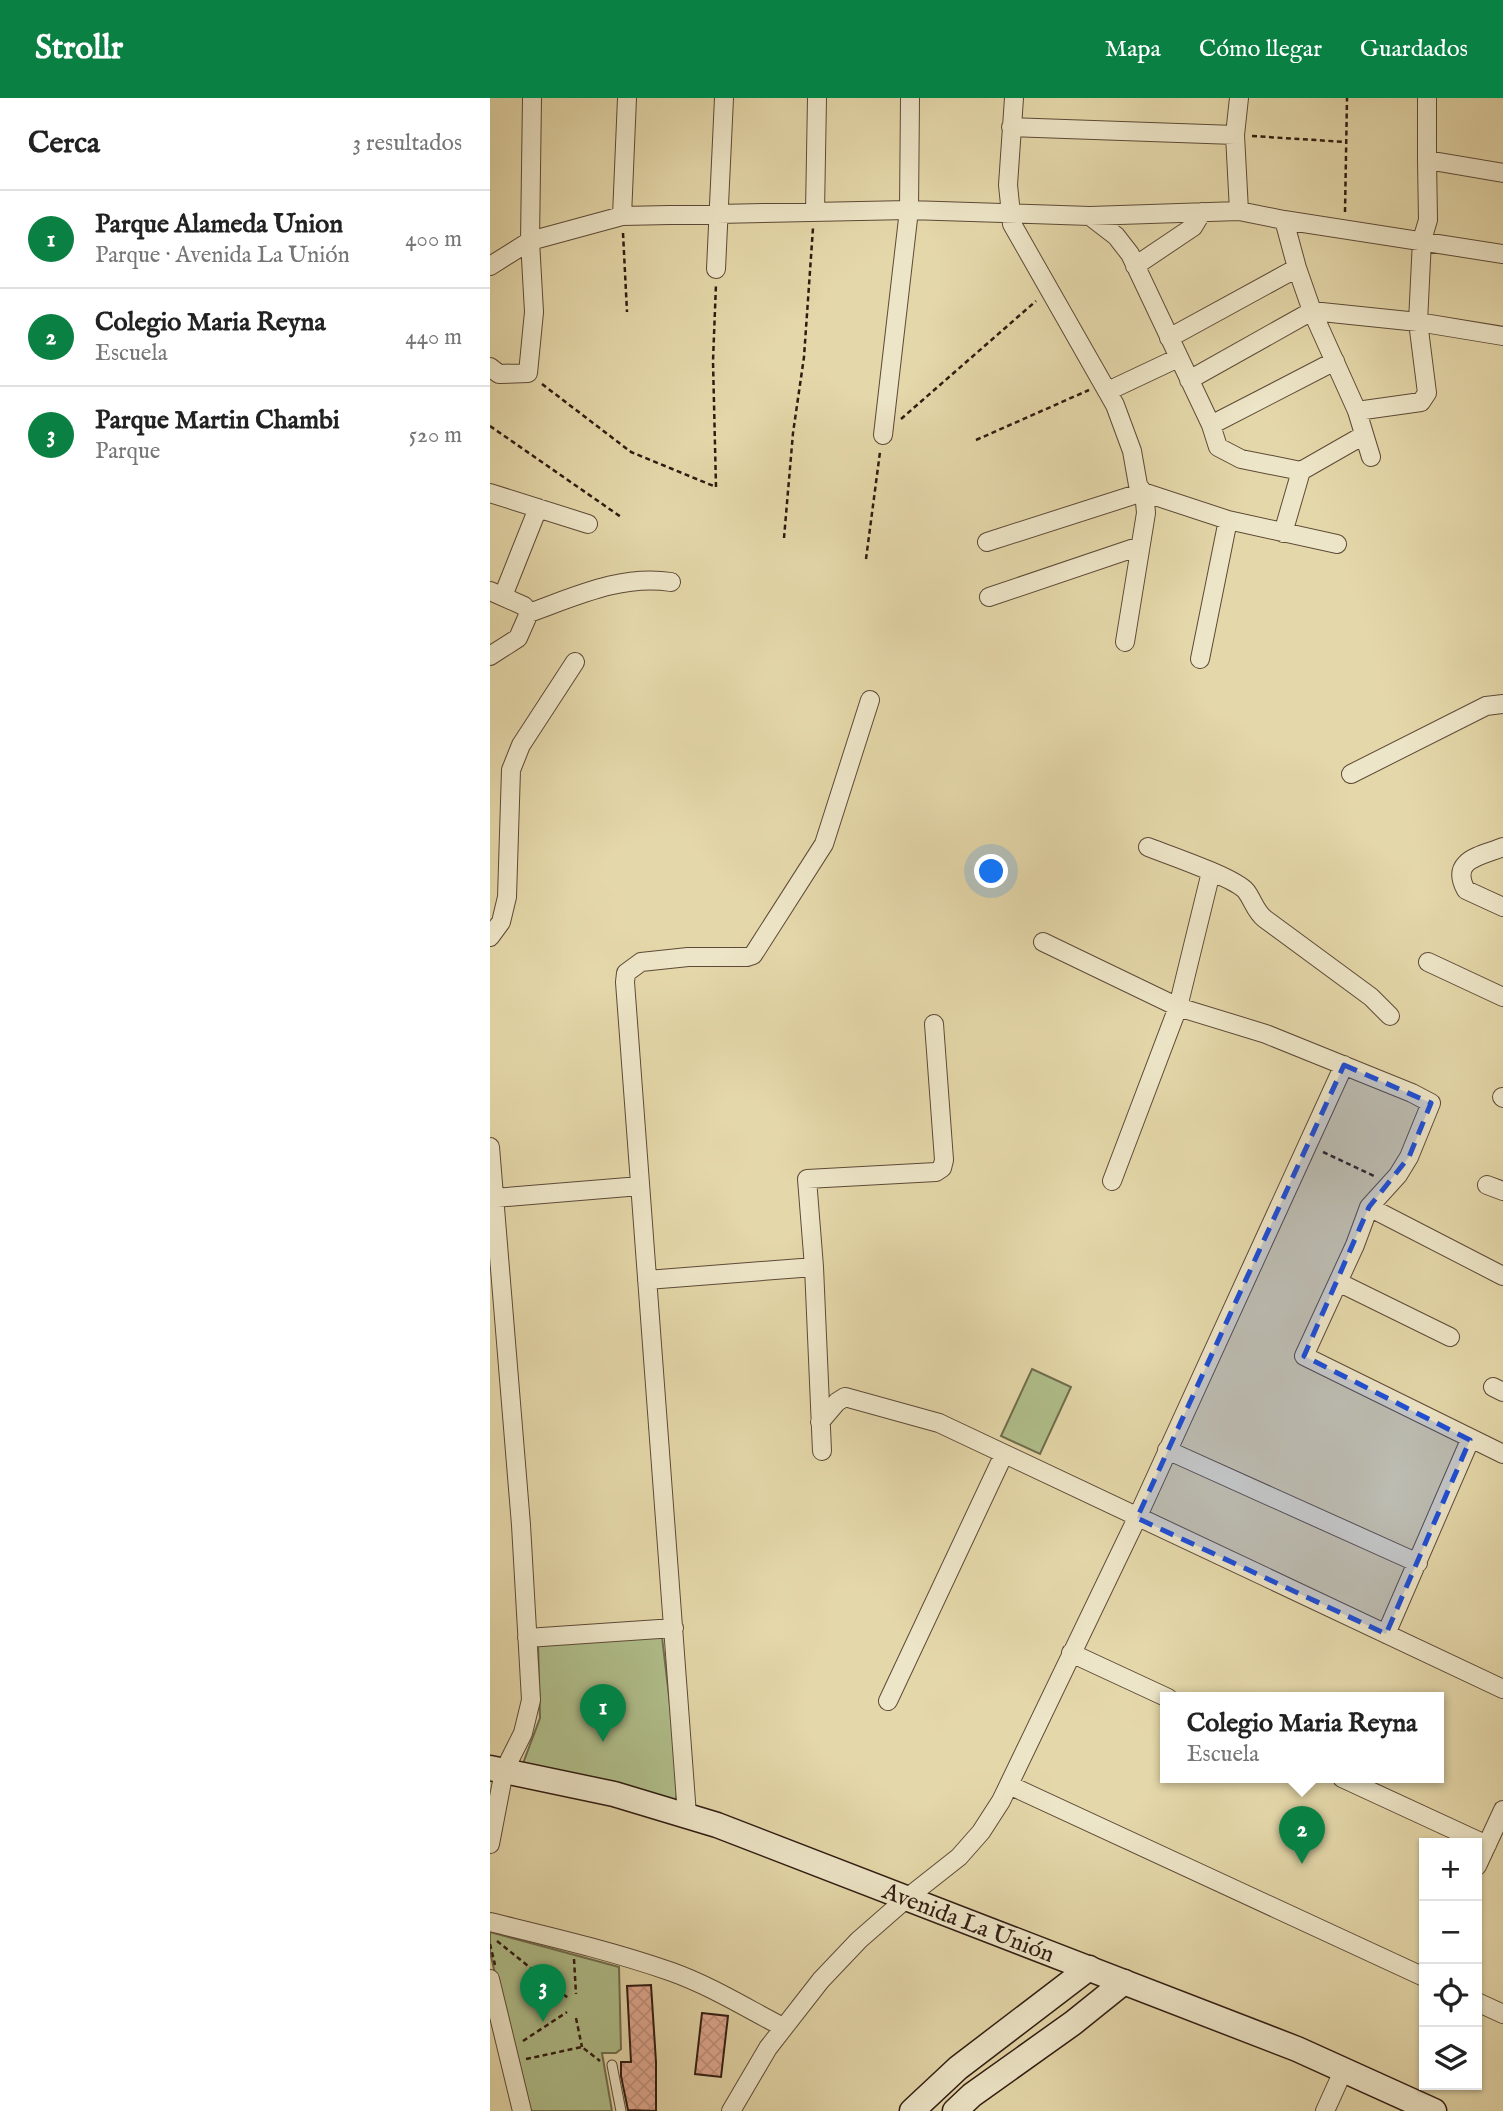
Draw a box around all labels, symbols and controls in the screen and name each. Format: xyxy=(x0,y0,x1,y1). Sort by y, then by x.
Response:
text: Strollr xyxy=(35,28,123,70)
text: Mapa xyxy=(1105,34,1161,65)
text: Cómo llegar xyxy=(1199,34,1322,65)
text: Guardados xyxy=(1360,34,1468,65)
text: Cerca xyxy=(28,125,100,163)
text: 3 resultados xyxy=(352,129,462,158)
text: Parque Alameda Union xyxy=(95,208,343,241)
text: 1 xyxy=(47,225,55,254)
text: 400 m xyxy=(405,225,462,254)
text: Parque · Avenida La Unión xyxy=(95,241,350,270)
text: Colegio Maria Reyna xyxy=(95,306,326,339)
text: 2 xyxy=(46,323,56,352)
text: 440 m xyxy=(405,323,462,352)
text: Escuela xyxy=(95,339,168,368)
text: Parque Martin Chambi xyxy=(95,404,340,437)
text: 3 xyxy=(47,421,55,450)
text: 520 m xyxy=(409,421,462,450)
text: Parque xyxy=(95,437,160,466)
your location xyxy=(974,854,1008,888)
pin: 1 xyxy=(580,1684,626,1742)
popup xyxy=(1160,1692,1444,1783)
text: Colegio Maria Reyna xyxy=(1187,1707,1417,1740)
text: Escuela xyxy=(1187,1740,1259,1769)
pin: 2 xyxy=(1279,1806,1325,1864)
map controls xyxy=(1419,1838,1482,2090)
button: + xyxy=(1419,1838,1482,1901)
street label: Avenida La Unión xyxy=(877,1876,1059,1971)
button: − xyxy=(1419,1901,1482,1964)
pin: 3 xyxy=(520,1964,566,2022)
button: locate xyxy=(1419,1964,1482,2027)
button: layers xyxy=(1419,2027,1482,2090)

